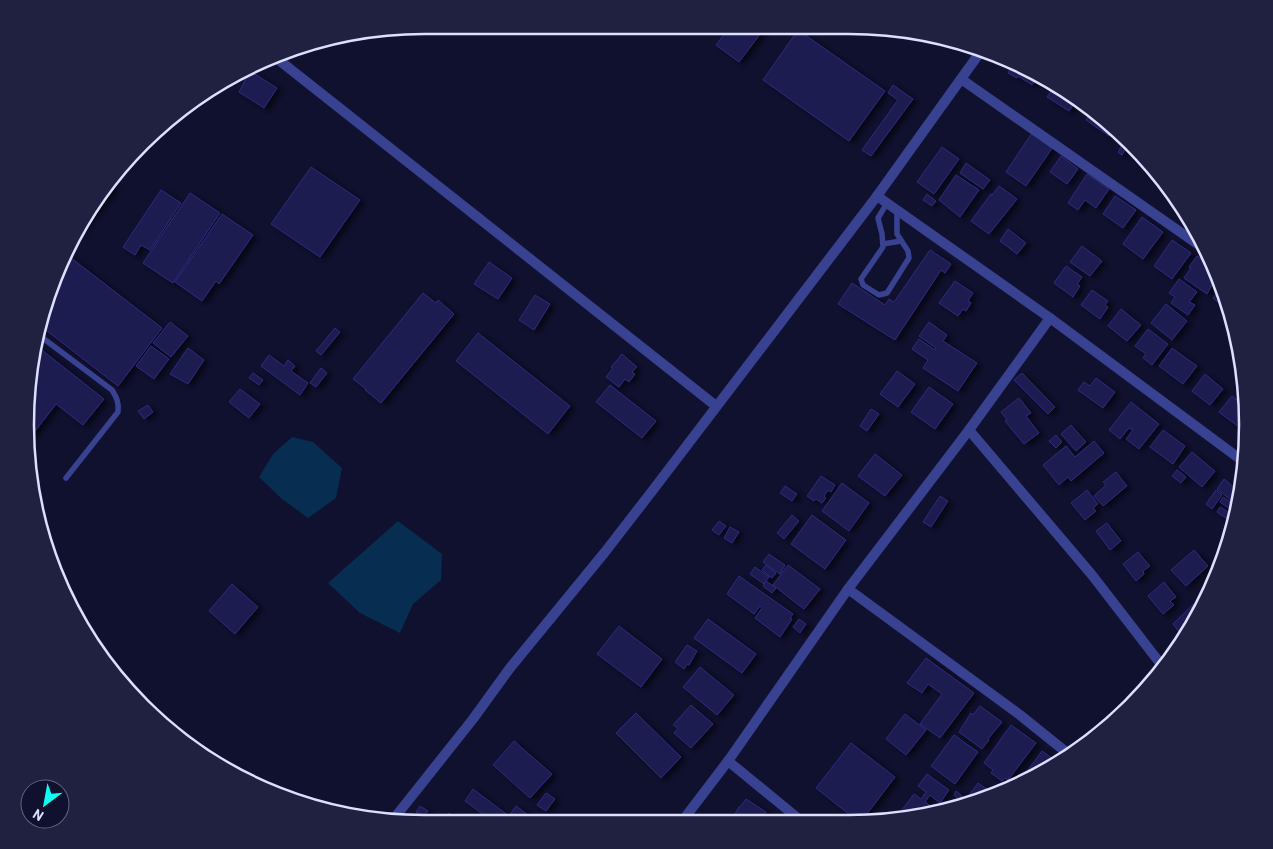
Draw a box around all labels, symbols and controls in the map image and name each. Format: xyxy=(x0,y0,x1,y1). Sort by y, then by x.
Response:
north arrow xyxy=(20,779,70,829)
text: N xyxy=(29,806,46,825)

